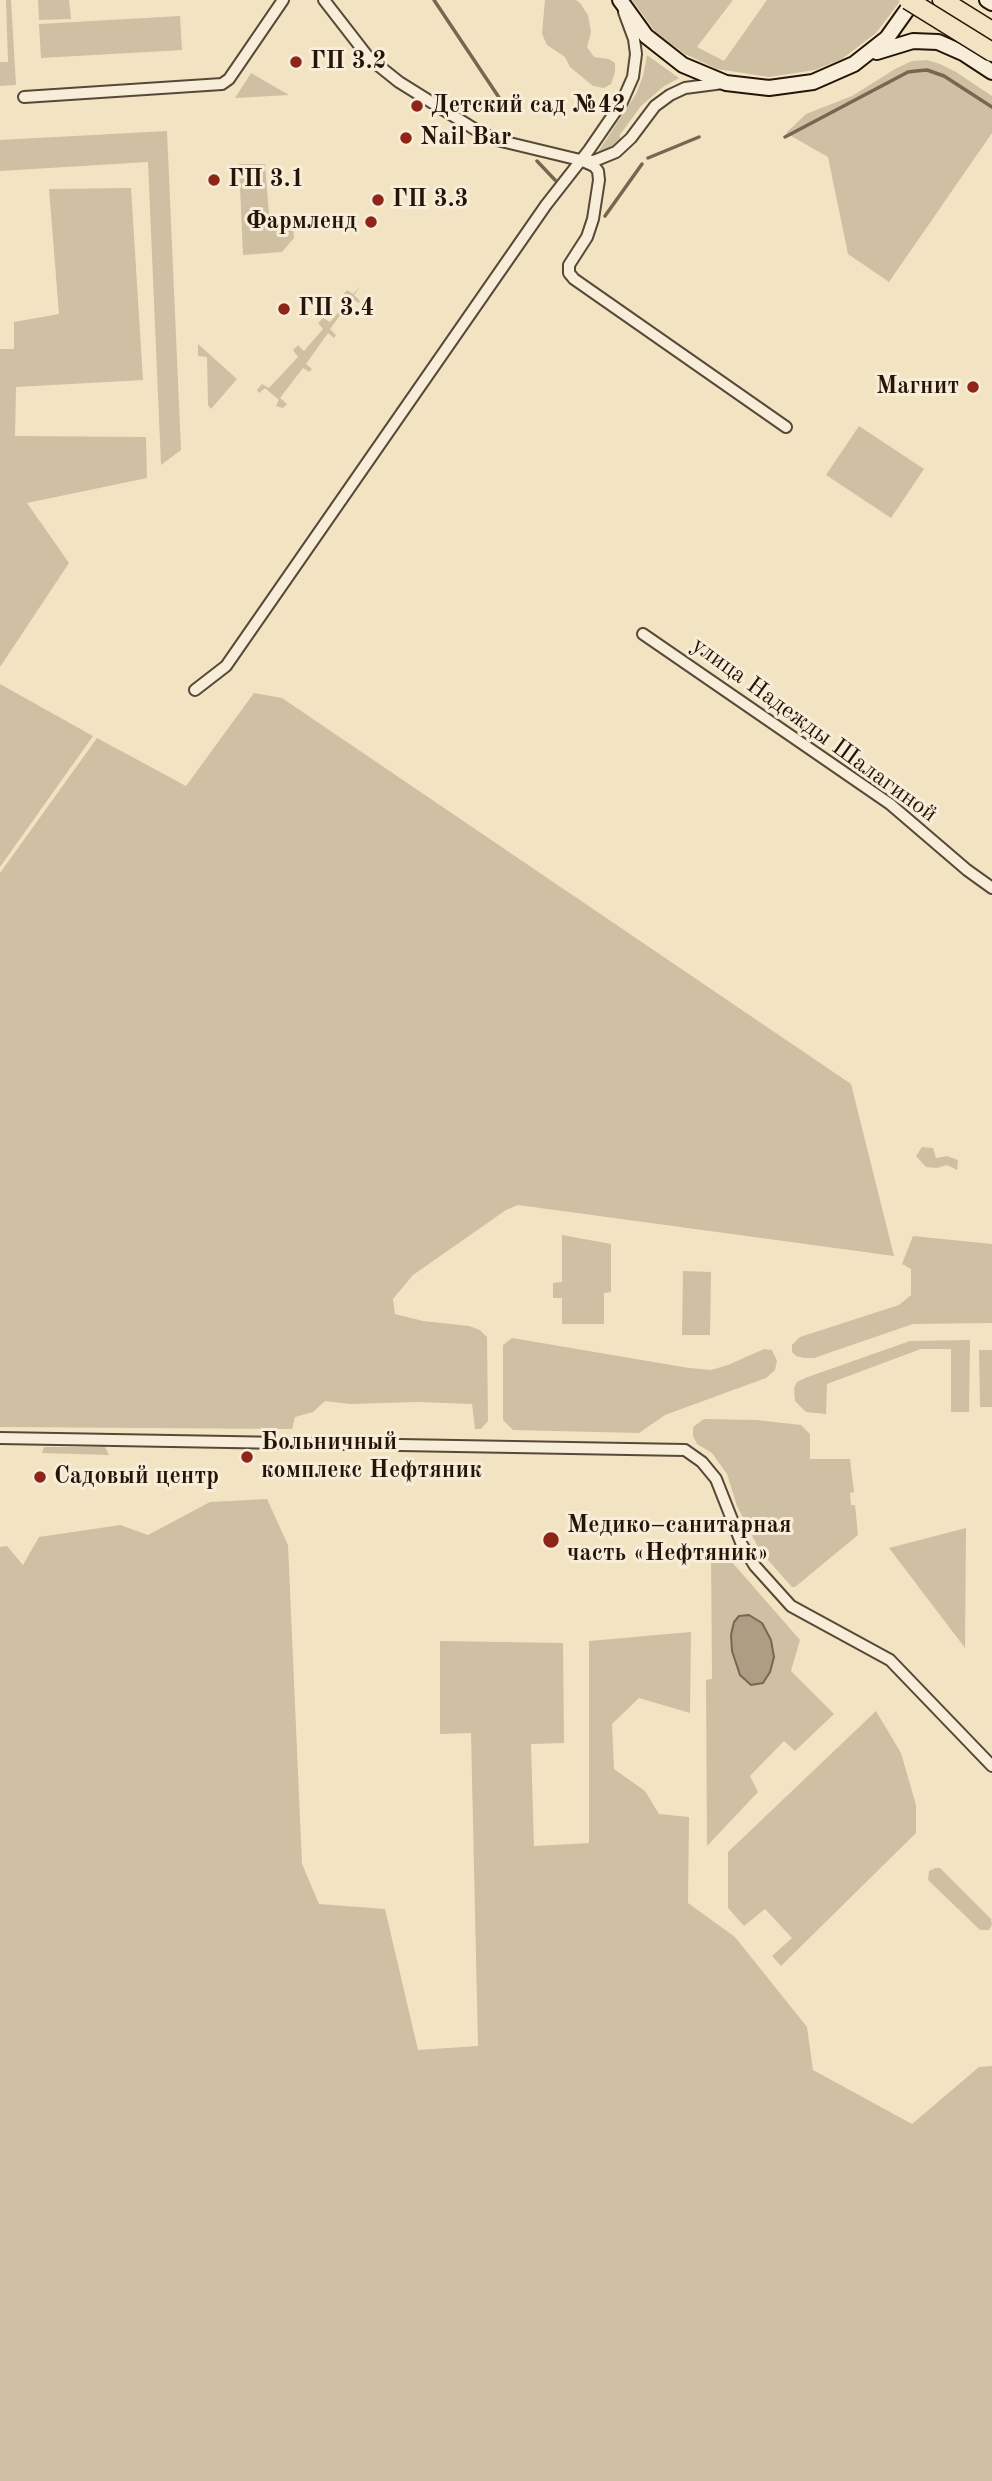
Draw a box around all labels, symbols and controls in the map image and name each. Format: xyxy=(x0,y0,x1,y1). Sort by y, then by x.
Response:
place label: ГП 3.2 xyxy=(310,48,386,76)
marker: ГП 3.2 xyxy=(288,54,304,70)
place label: Детский сад №42 xyxy=(431,92,626,120)
marker: Детский сад №42 xyxy=(409,98,425,114)
place label: Nail Bar xyxy=(420,124,511,152)
marker: Nail Bar xyxy=(398,130,414,146)
place label: ГП 3.1 xyxy=(228,166,304,194)
marker: ГП 3.1 xyxy=(206,172,222,188)
place label: ГП 3.3 xyxy=(392,186,468,214)
marker: ГП 3.3 xyxy=(370,192,386,208)
place label: Фармленд xyxy=(246,208,357,236)
marker: Фармленд xyxy=(363,214,379,230)
place label: ГП 3.4 xyxy=(298,295,374,323)
marker: ГП 3.4 xyxy=(276,301,292,317)
place label: Магнит xyxy=(876,373,959,401)
marker: Магнит xyxy=(965,379,981,395)
street label: улица Надежды Шалагиной xyxy=(685,631,943,829)
place label: Больничный комплекс Нефтяник xyxy=(261,1429,482,1485)
marker: Больничный комплекс Нефтяник xyxy=(239,1449,255,1465)
place label: Садовый центр xyxy=(54,1463,219,1491)
marker: Садовый центр xyxy=(32,1469,48,1485)
place label: Медико–санитарная часть «Нефтяник» xyxy=(567,1512,792,1568)
marker: Медико–санитарная часть «Нефтяник» xyxy=(541,1530,561,1550)

